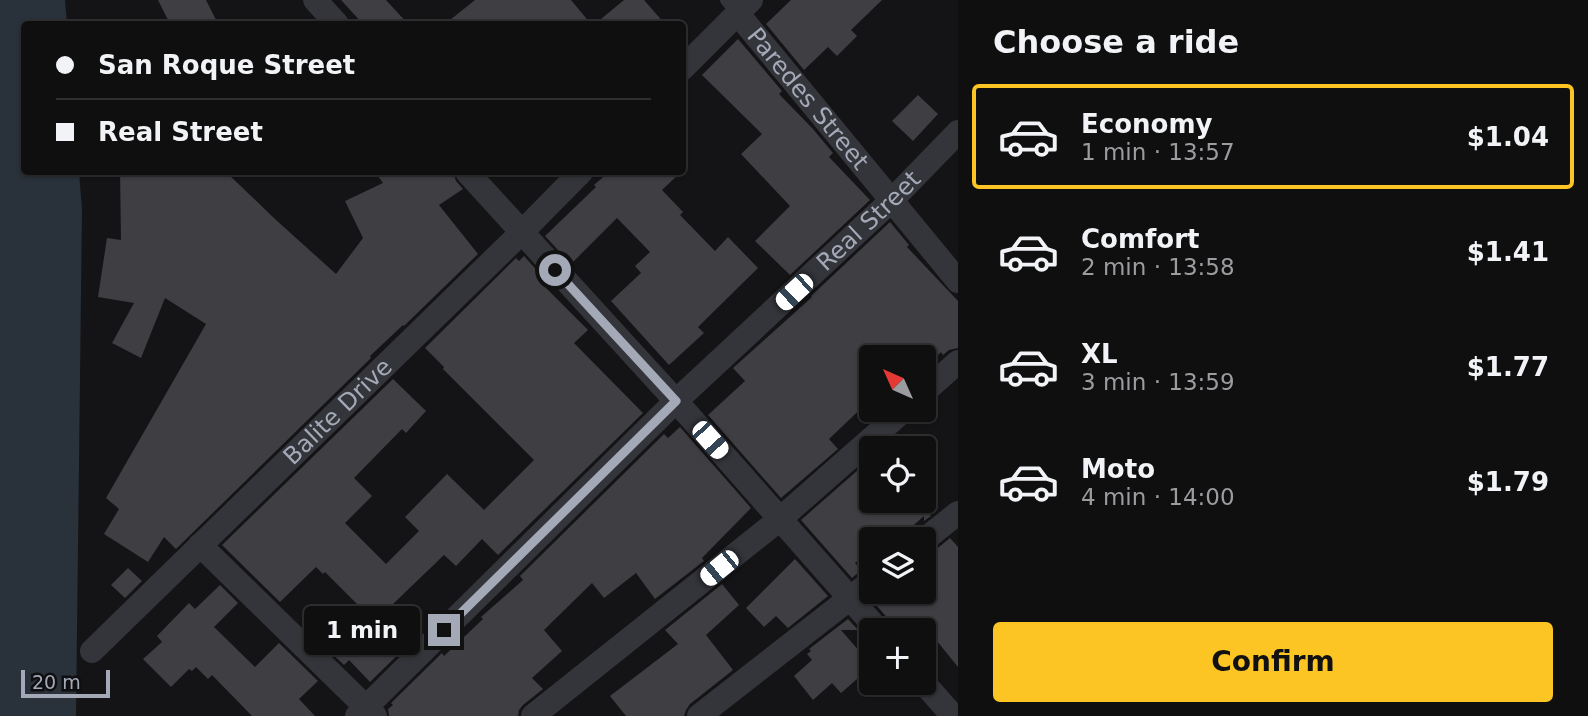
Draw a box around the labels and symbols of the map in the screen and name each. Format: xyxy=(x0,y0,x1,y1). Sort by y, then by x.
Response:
street label: Paredes Street xyxy=(741,22,875,175)
street label: Real Street xyxy=(811,165,926,277)
route start xyxy=(539,254,571,286)
car xyxy=(772,270,817,314)
north arrow xyxy=(859,345,936,422)
street label: Balite Drive xyxy=(278,353,398,471)
car xyxy=(689,417,732,463)
car xyxy=(697,547,742,589)
callout: 1 min xyxy=(304,606,420,654)
route end xyxy=(428,614,460,646)
scale bar xyxy=(21,667,110,699)

